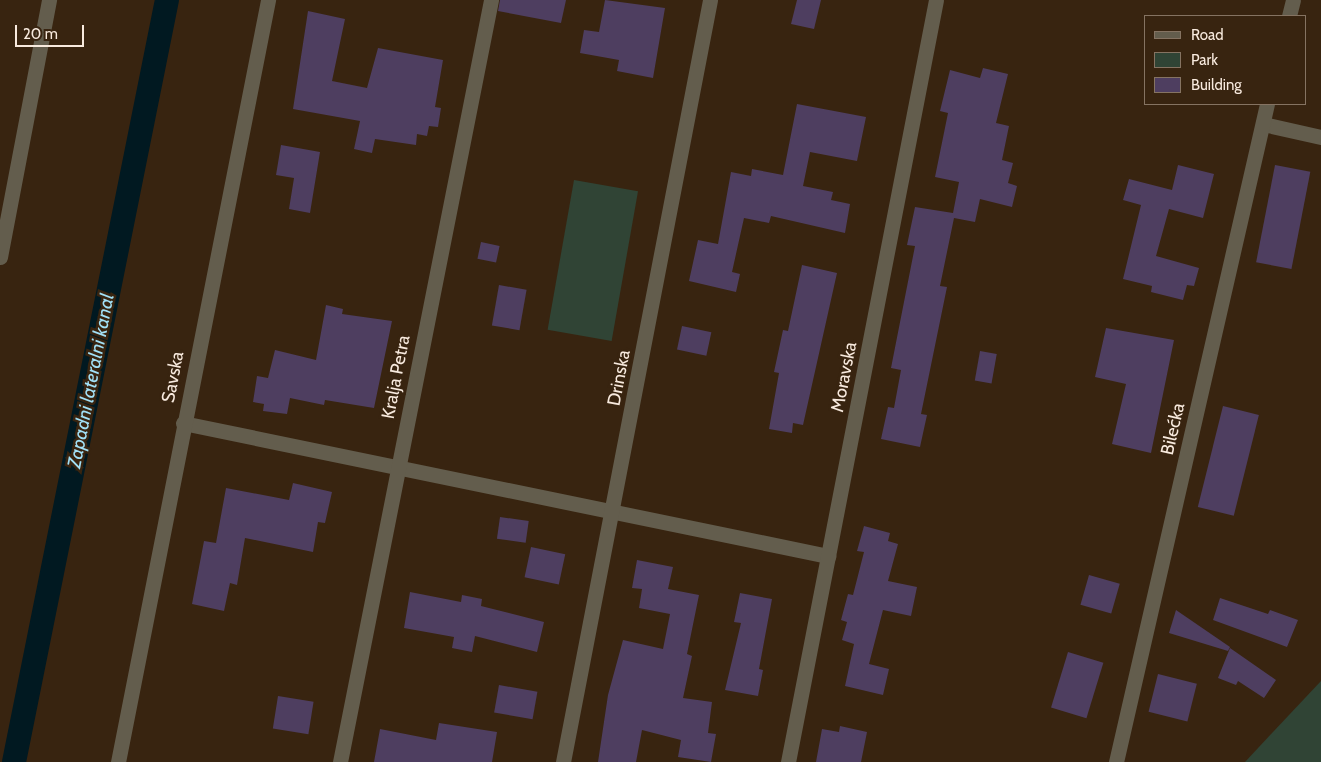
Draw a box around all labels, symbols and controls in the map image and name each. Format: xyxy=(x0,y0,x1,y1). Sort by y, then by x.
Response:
scale bar xyxy=(18,15,86,47)
legend xyxy=(1144,15,1306,105)
text: 20 m xyxy=(23,25,58,43)
text: Road xyxy=(1191,26,1224,44)
text: Park xyxy=(1191,51,1218,69)
text: Building xyxy=(1191,76,1242,94)
water label: Zapadni lateralni kanal xyxy=(63,292,119,470)
street label: Kralja Petra xyxy=(377,333,415,421)
street label: Moravska xyxy=(827,340,861,414)
street label: Drinska xyxy=(603,348,635,408)
street label: Savska xyxy=(157,350,189,404)
street label: Bilećka xyxy=(1157,401,1189,457)

